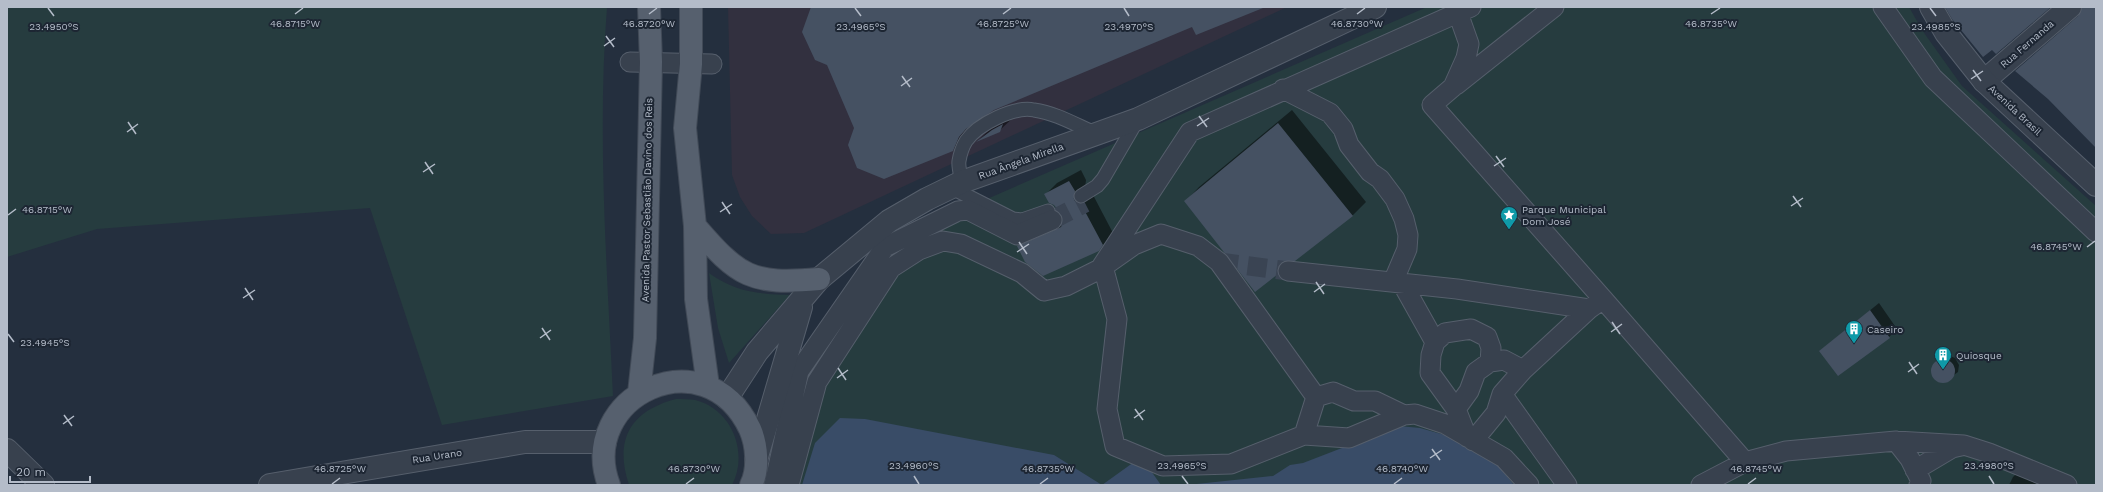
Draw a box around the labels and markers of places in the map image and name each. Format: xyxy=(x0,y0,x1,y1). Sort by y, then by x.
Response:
place label: Parque Municipal Dom José xyxy=(1522,204,1606,227)
place icon: Parque Municipal Dom José xyxy=(1499,205,1519,230)
building icon: Caseiro xyxy=(1844,319,1864,344)
place label: Caseiro xyxy=(1867,324,1903,335)
building icon: Quiosque xyxy=(1933,345,1953,370)
place label: Quiosque xyxy=(1956,350,2002,361)

